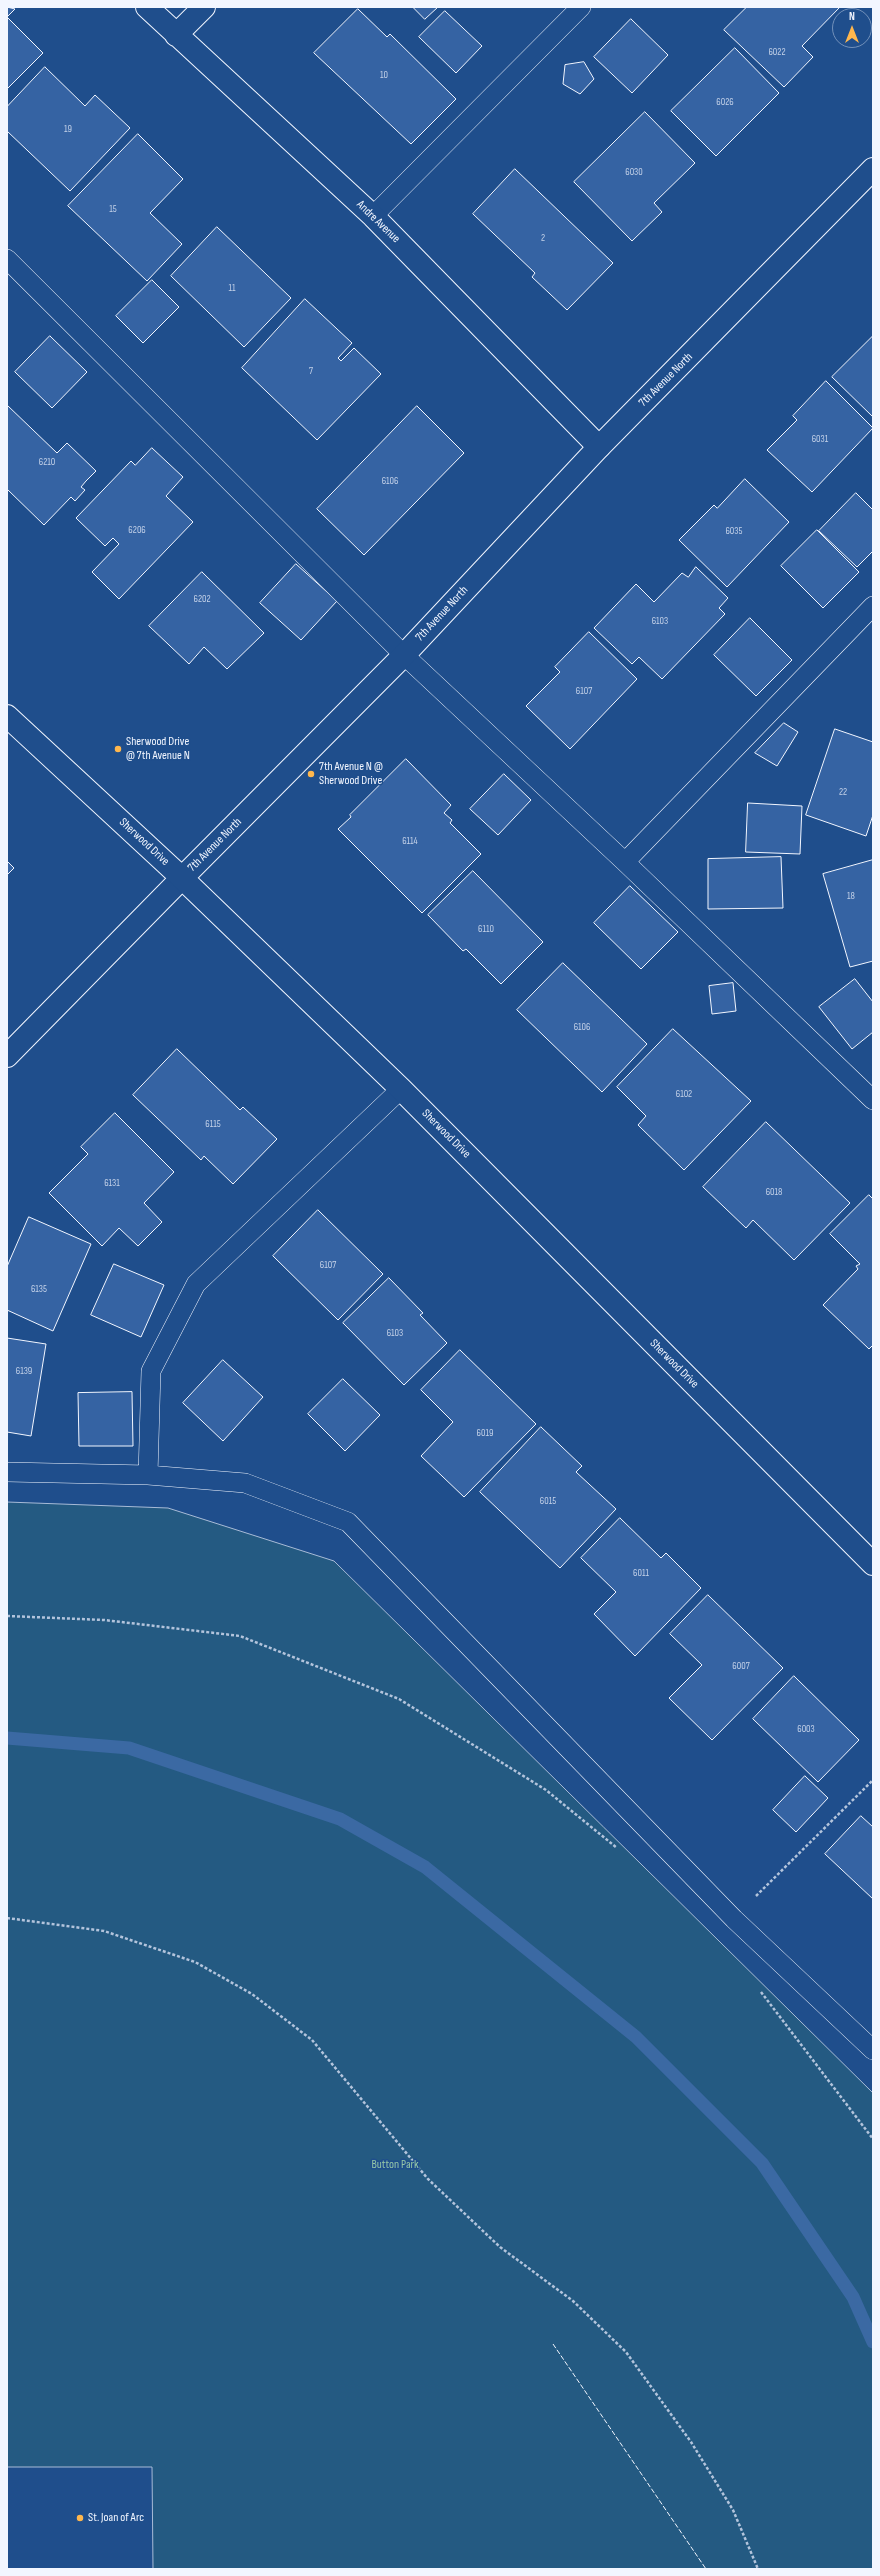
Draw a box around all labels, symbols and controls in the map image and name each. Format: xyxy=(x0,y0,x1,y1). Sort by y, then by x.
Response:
north arrow xyxy=(832,8,872,48)
text: N xyxy=(849,10,855,23)
house number: 6022 xyxy=(768,46,786,58)
house number: 10 xyxy=(380,69,388,81)
house number: 6026 xyxy=(716,96,734,108)
house number: 19 xyxy=(64,123,72,135)
house number: 6030 xyxy=(625,166,643,178)
street label: Andre Avenue xyxy=(353,198,403,246)
house number: 15 xyxy=(109,203,117,215)
house number: 2 xyxy=(541,232,545,244)
house number: 11 xyxy=(229,282,235,294)
street label: 7th Avenue North xyxy=(636,350,696,410)
house number: 7 xyxy=(309,365,313,377)
house number: 6031 xyxy=(812,433,828,445)
house number: 6210 xyxy=(39,456,55,468)
house number: 6106 xyxy=(382,475,398,487)
house number: 6206 xyxy=(128,524,146,536)
house number: 6035 xyxy=(725,525,743,537)
street label: 7th Avenue North xyxy=(413,583,471,645)
house number: 6202 xyxy=(193,593,211,605)
house number: 6103 xyxy=(652,615,668,627)
house number: 6107 xyxy=(576,685,592,697)
place label: Sherwood Drive @ 7th Avenue N xyxy=(126,735,190,763)
marker: Sherwood Drive @ 7th Avenue N xyxy=(113,744,123,754)
place label: 7th Avenue N @ Sherwood Drive xyxy=(319,760,383,788)
marker: 7th Avenue N @ Sherwood Drive xyxy=(306,769,316,779)
house number: 22 xyxy=(839,786,847,798)
street label: Sherwood Drive xyxy=(116,815,172,869)
street label: 7th Avenue North xyxy=(185,815,245,875)
house number: 6114 xyxy=(402,835,418,847)
house number: 18 xyxy=(847,890,855,902)
house number: 6110 xyxy=(478,923,494,935)
house number: 6106 xyxy=(574,1021,590,1033)
house number: 6102 xyxy=(676,1088,692,1100)
street label: Sherwood Drive xyxy=(419,1107,473,1161)
house number: 6115 xyxy=(205,1118,221,1130)
house number: 6131 xyxy=(104,1177,120,1189)
house number: 6018 xyxy=(766,1186,782,1198)
house number: 6107 xyxy=(320,1259,336,1271)
house number: 6135 xyxy=(31,1283,47,1295)
house number: 6103 xyxy=(387,1327,403,1339)
street label: Sherwood Drive xyxy=(647,1337,701,1391)
house number: 6139 xyxy=(16,1365,32,1377)
house number: 6019 xyxy=(477,1427,493,1439)
house number: 6015 xyxy=(540,1495,556,1507)
house number: 6011 xyxy=(633,1567,649,1579)
house number: 6007 xyxy=(732,1660,750,1672)
house number: 6003 xyxy=(797,1723,815,1735)
park label: Button Park xyxy=(371,2158,419,2172)
place label: St. Joan of Arc xyxy=(88,2511,144,2525)
marker: St. Joan of Arc xyxy=(75,2513,85,2523)

